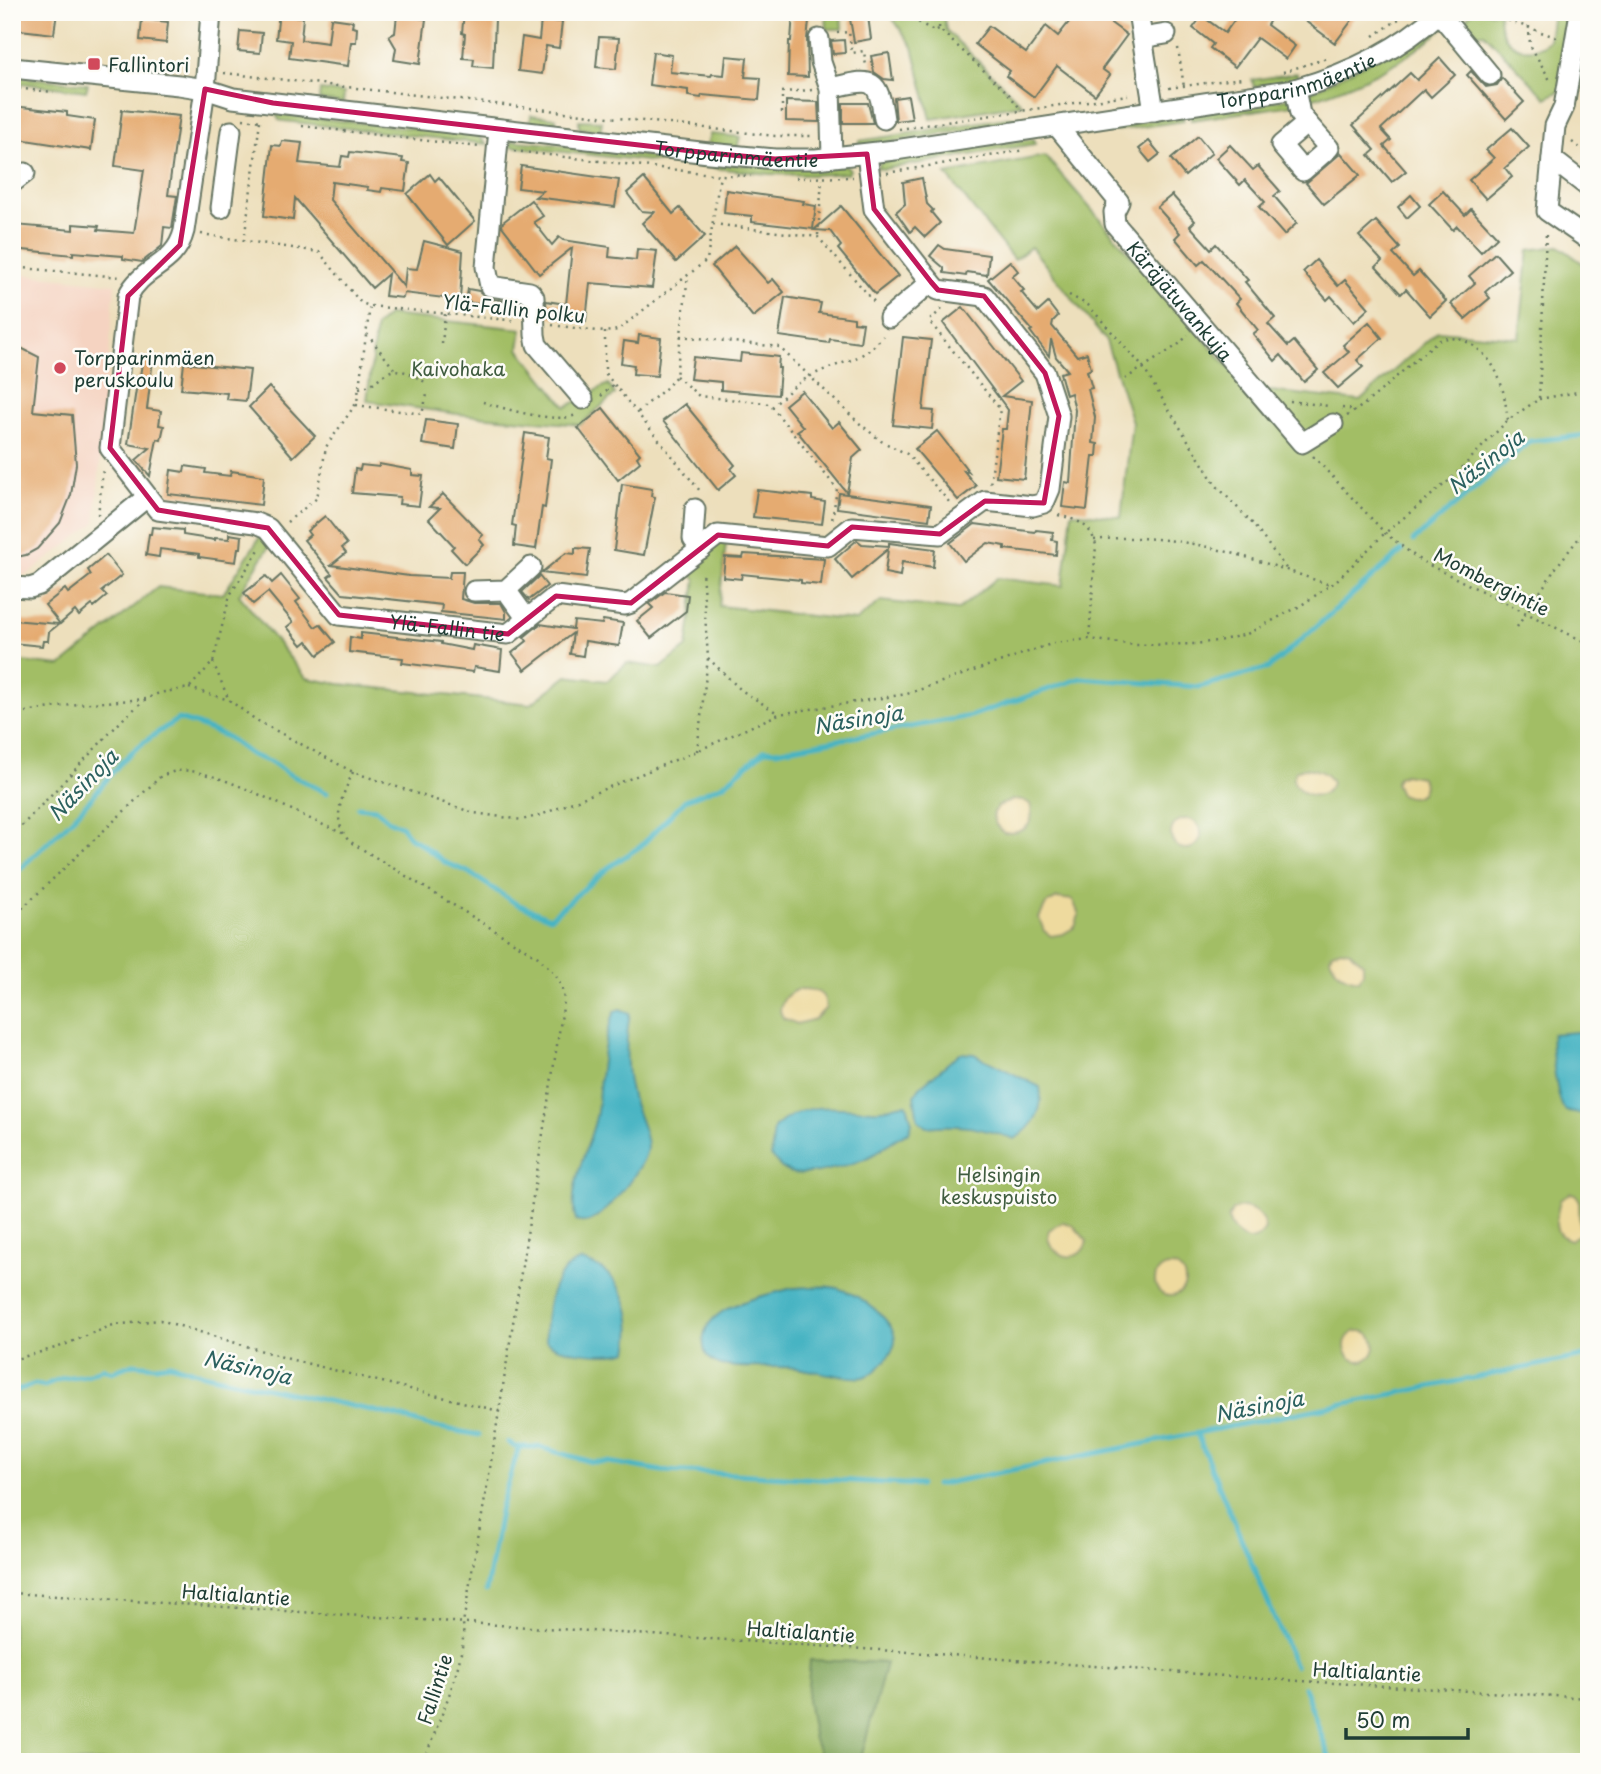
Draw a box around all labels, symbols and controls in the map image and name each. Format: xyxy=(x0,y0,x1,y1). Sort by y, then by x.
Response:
street label: Torpparinmäentie xyxy=(1215,46,1380,115)
place label: Fallintori xyxy=(108,50,190,78)
marker: Fallintori xyxy=(86,56,102,72)
street label: Torpparinmäentie xyxy=(653,133,818,173)
street label: Käräjätuvankuja xyxy=(1121,234,1240,367)
street label: Ylä-Fallin polku xyxy=(441,287,587,329)
place label: Torpparinmäen peruskoulu xyxy=(74,343,215,393)
park label: Kaivohaka xyxy=(411,354,505,382)
marker: Torpparinmäen peruskoulu xyxy=(52,360,68,376)
water label: Näsinoja xyxy=(1440,420,1531,501)
street label: Mombergintie xyxy=(1429,540,1555,622)
street label: Ylä-Fallin tie xyxy=(388,607,507,648)
water label: Näsinoja xyxy=(811,695,906,741)
water label: Näsinoja xyxy=(39,740,125,827)
park label: Helsingin keskuspuisto xyxy=(941,1160,1057,1210)
water label: Näsinoja xyxy=(201,1340,296,1392)
water label: Näsinoja xyxy=(1212,1381,1307,1429)
street label: Haltialantie xyxy=(181,1576,291,1612)
street label: Haltialantie xyxy=(746,1613,856,1649)
street label: Fallintie xyxy=(409,1650,459,1728)
street label: Haltialantie xyxy=(1312,1654,1422,1688)
scale bar xyxy=(1346,1697,1468,1741)
text: 50 m xyxy=(1356,1703,1410,1735)

